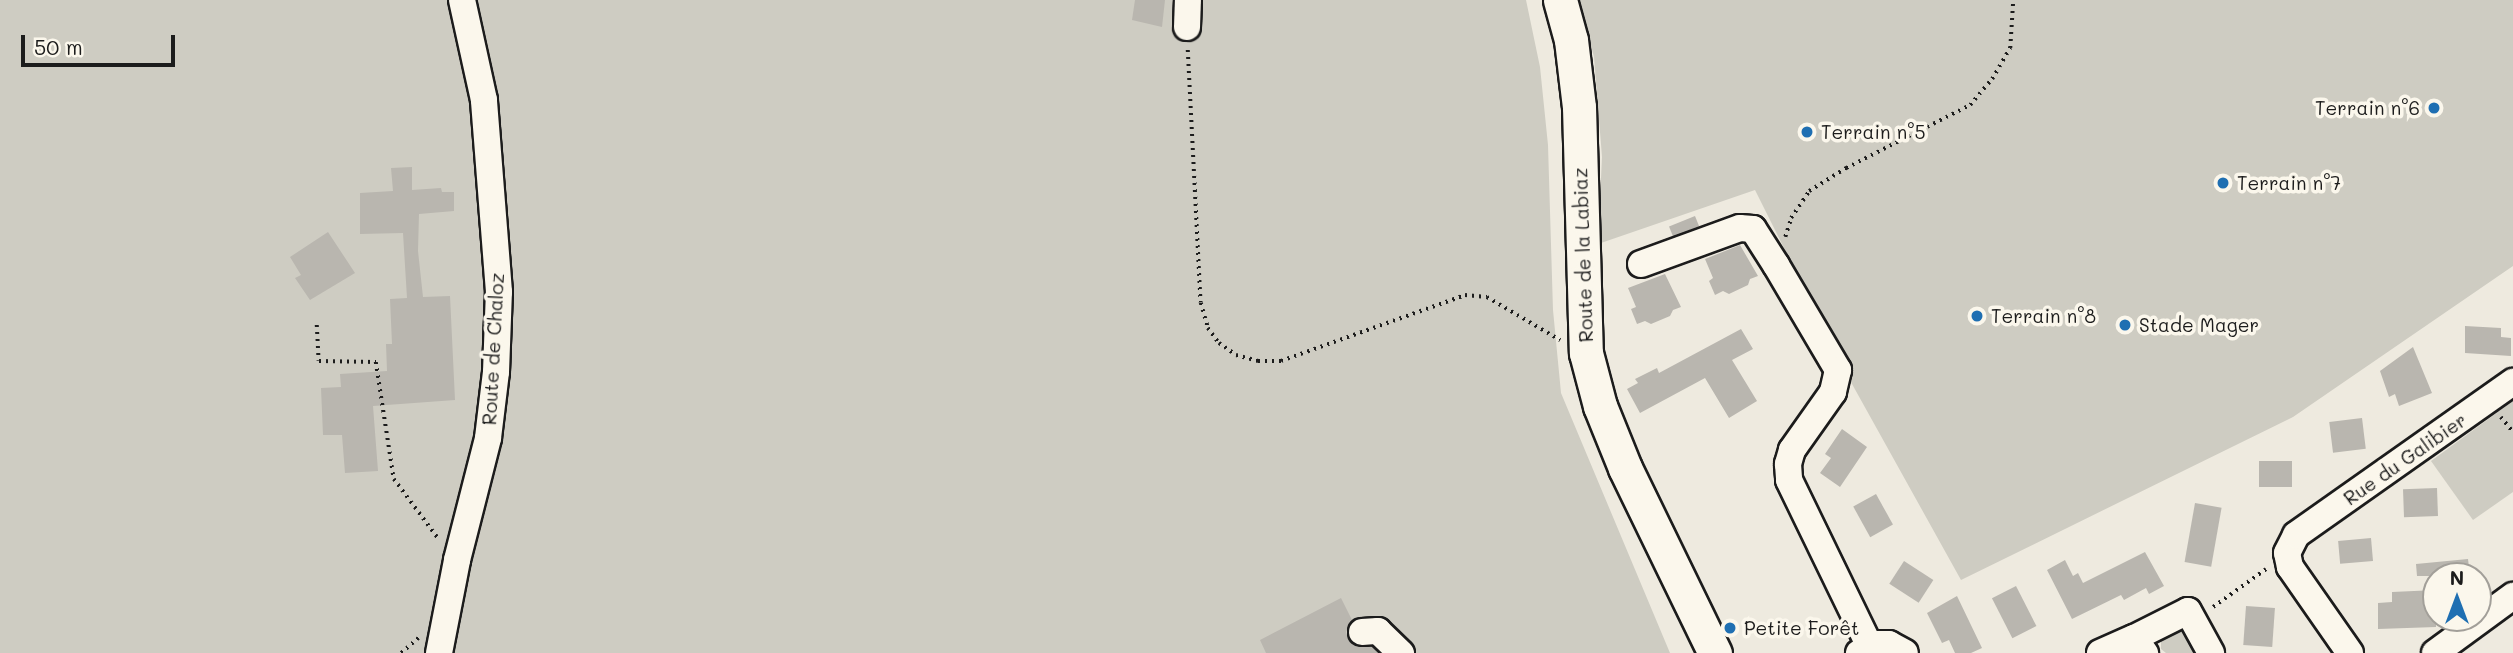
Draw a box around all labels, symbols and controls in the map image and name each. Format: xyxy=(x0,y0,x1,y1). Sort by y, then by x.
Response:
scale bar xyxy=(24,21,178,65)
text: 50 m xyxy=(34,33,83,60)
place label: Terrain n°6 xyxy=(2315,97,2420,119)
marker: Terrain n°6 xyxy=(2426,100,2442,116)
place label: Terrain n°5 xyxy=(1821,121,1926,143)
marker: Terrain n°5 xyxy=(1799,124,1815,140)
street label: Route de la Labiaz xyxy=(1569,167,1597,343)
place label: Terrain n°7 xyxy=(2237,172,2341,194)
marker: Terrain n°7 xyxy=(2215,175,2231,191)
street label: Route de Chaloz xyxy=(478,272,508,426)
place label: Terrain n°8 xyxy=(1991,305,2096,327)
marker: Terrain n°8 xyxy=(1969,308,1985,324)
place label: Stade Mager xyxy=(2139,314,2259,336)
marker: Stade Mager xyxy=(2117,317,2133,333)
street label: Rue du Galibier xyxy=(2339,408,2471,510)
north arrow xyxy=(2422,562,2492,632)
text: N xyxy=(2450,565,2464,590)
place label: Petite Forêt xyxy=(1744,617,1859,639)
marker: Petite Forêt xyxy=(1722,620,1738,636)

